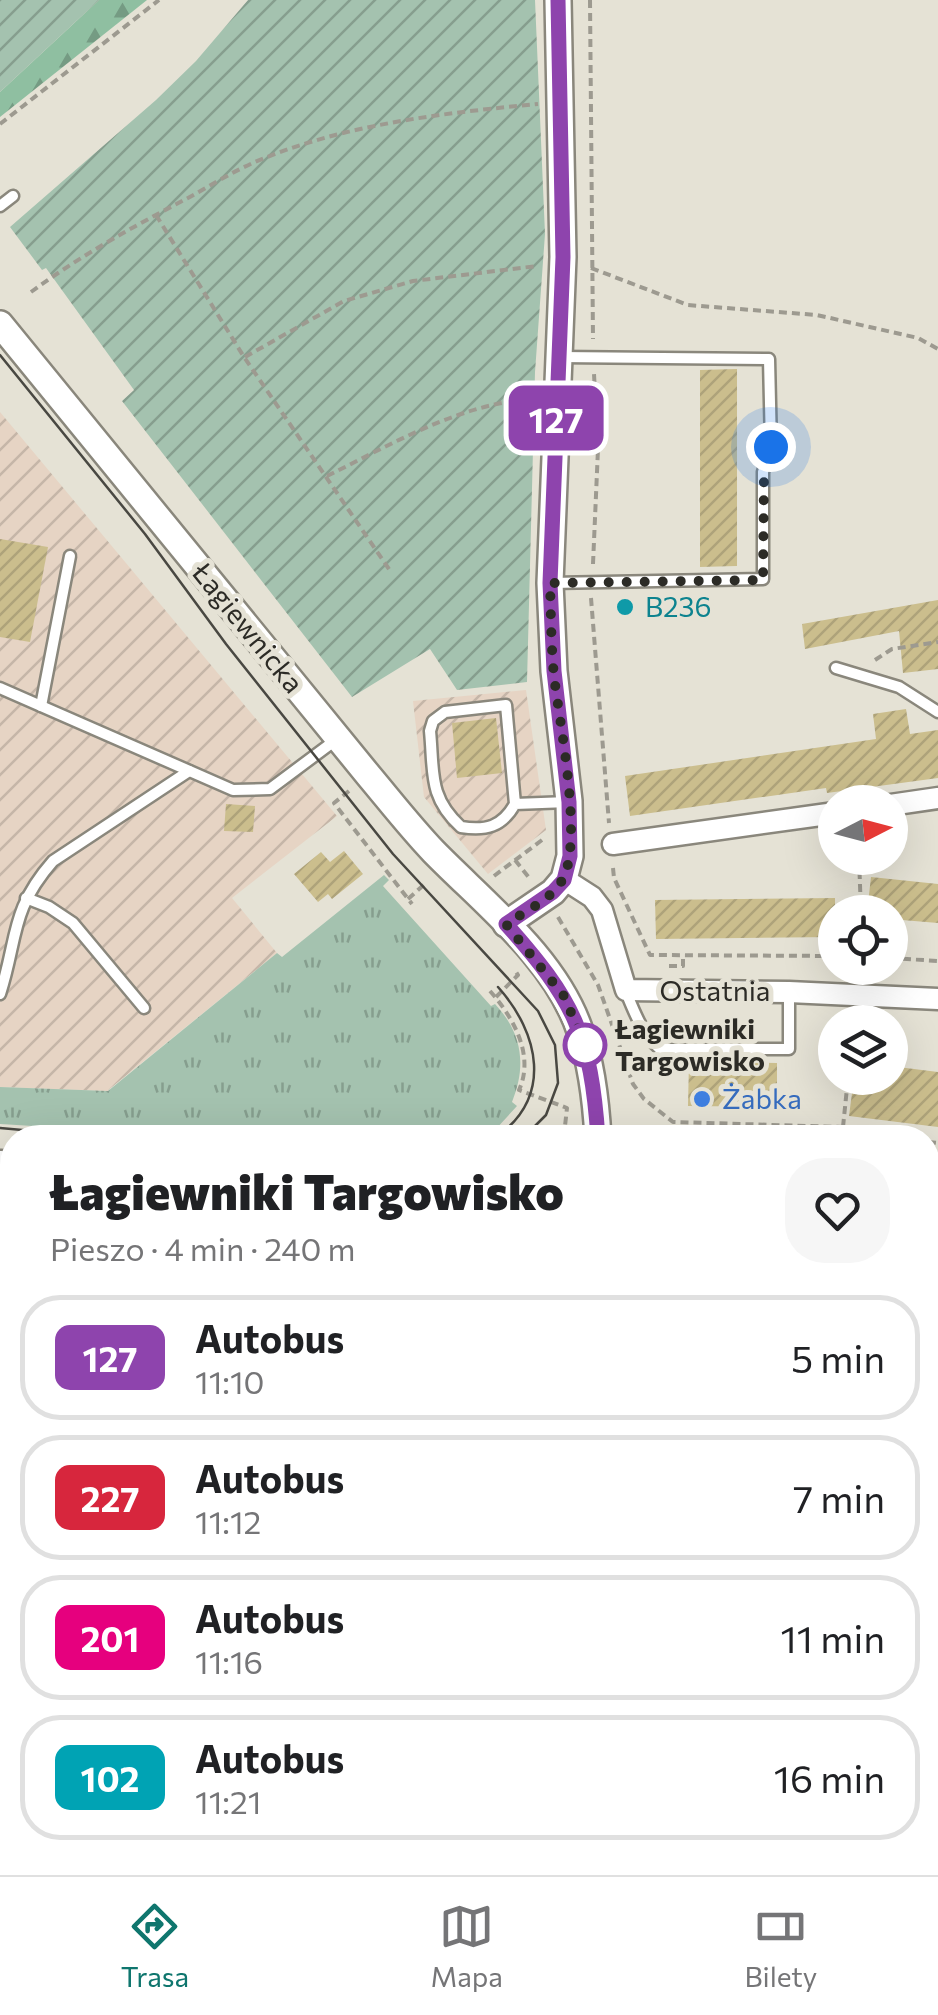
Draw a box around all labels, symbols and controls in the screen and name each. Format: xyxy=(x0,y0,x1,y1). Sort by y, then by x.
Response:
line badge: 127 xyxy=(498,386,614,450)
text: 127 xyxy=(529,397,583,440)
your location xyxy=(746,422,796,472)
street label: Łagiewnicka xyxy=(186,555,311,699)
place label: B236 xyxy=(645,589,712,623)
marker: B236 xyxy=(614,596,636,618)
north arrow xyxy=(818,785,908,875)
map controls xyxy=(818,785,908,1095)
button: locate xyxy=(818,895,908,985)
street label: Ostatnia xyxy=(659,973,771,1007)
button: layers xyxy=(818,1005,908,1095)
place label: Łagiewniki Targowisko xyxy=(614,1011,765,1077)
marker: Łagiewniki Targowisko xyxy=(564,1024,606,1066)
place label: Żabka xyxy=(722,1081,802,1115)
marker: Żabka xyxy=(691,1088,713,1110)
button: heart xyxy=(785,1158,890,1263)
text: Łagiewniki Targowisko xyxy=(50,1161,564,1220)
text: Pieszo · 4 min · 240 m xyxy=(50,1228,355,1268)
text: Autobus xyxy=(195,1314,344,1361)
text: 5 min xyxy=(791,1334,885,1381)
text: 127 xyxy=(83,1336,137,1379)
text: 11:10 xyxy=(195,1361,264,1401)
text: Autobus xyxy=(195,1454,344,1501)
text: 7 min xyxy=(793,1474,885,1521)
text: 227 xyxy=(81,1476,139,1519)
text: 11:12 xyxy=(195,1501,261,1541)
text: Autobus xyxy=(195,1594,344,1641)
text: 11 min xyxy=(781,1614,885,1661)
text: 201 xyxy=(81,1616,139,1659)
text: 11:16 xyxy=(195,1641,263,1681)
text: Autobus xyxy=(195,1734,344,1781)
text: 16 min xyxy=(774,1754,885,1801)
text: 102 xyxy=(81,1756,139,1799)
text: 11:21 xyxy=(195,1781,261,1821)
tab: Trasa xyxy=(121,1899,189,1993)
tab: Mapa xyxy=(431,1899,503,1993)
tab: Bilety xyxy=(744,1899,817,1993)

